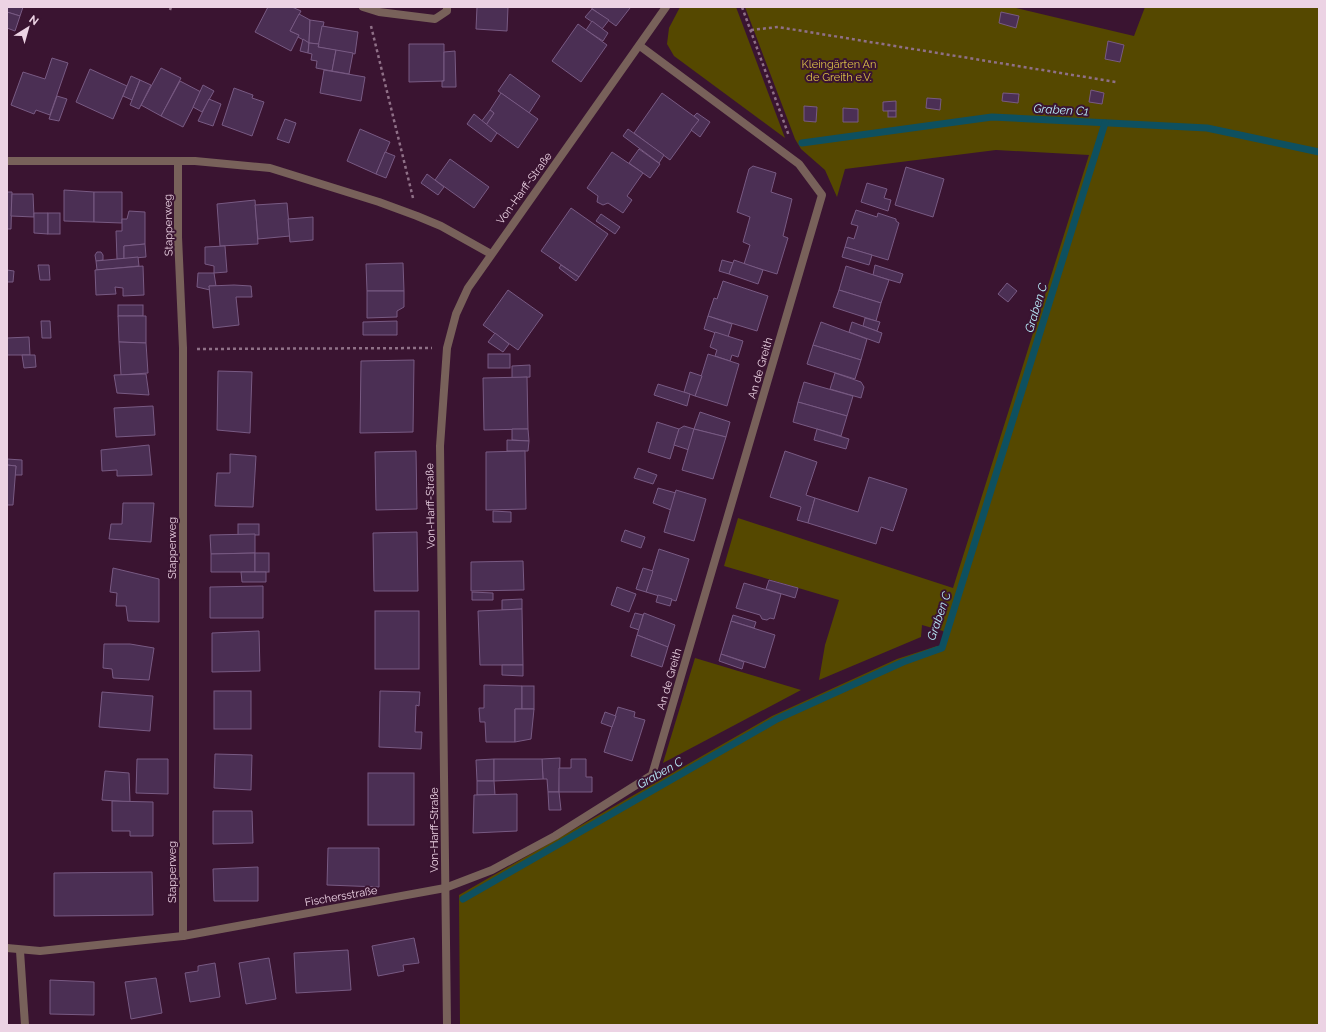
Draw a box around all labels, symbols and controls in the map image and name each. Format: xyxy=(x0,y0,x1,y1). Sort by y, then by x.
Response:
north arrow xyxy=(8,8,48,48)
text: N xyxy=(26,13,41,28)
park label: Kleingärten An de Greith e.V. xyxy=(802,58,876,84)
water label: Graben C1 xyxy=(1033,102,1089,118)
street label: Von-Harff-Straße xyxy=(494,149,555,227)
street label: Stapperweg xyxy=(161,194,176,256)
water label: Graben C xyxy=(1022,281,1050,334)
street label: An de Greith xyxy=(746,336,775,400)
street label: Von-Harff-Straße xyxy=(423,463,438,549)
street label: Stapperweg xyxy=(166,517,179,579)
water label: Graben C xyxy=(924,589,954,642)
street label: An de Greith xyxy=(655,647,684,711)
water label: Graben C xyxy=(635,754,686,792)
street label: Von-Harff-Straße xyxy=(428,787,441,873)
street label: Stapperweg xyxy=(166,841,179,903)
street label: Fischersstraße xyxy=(304,884,379,909)

